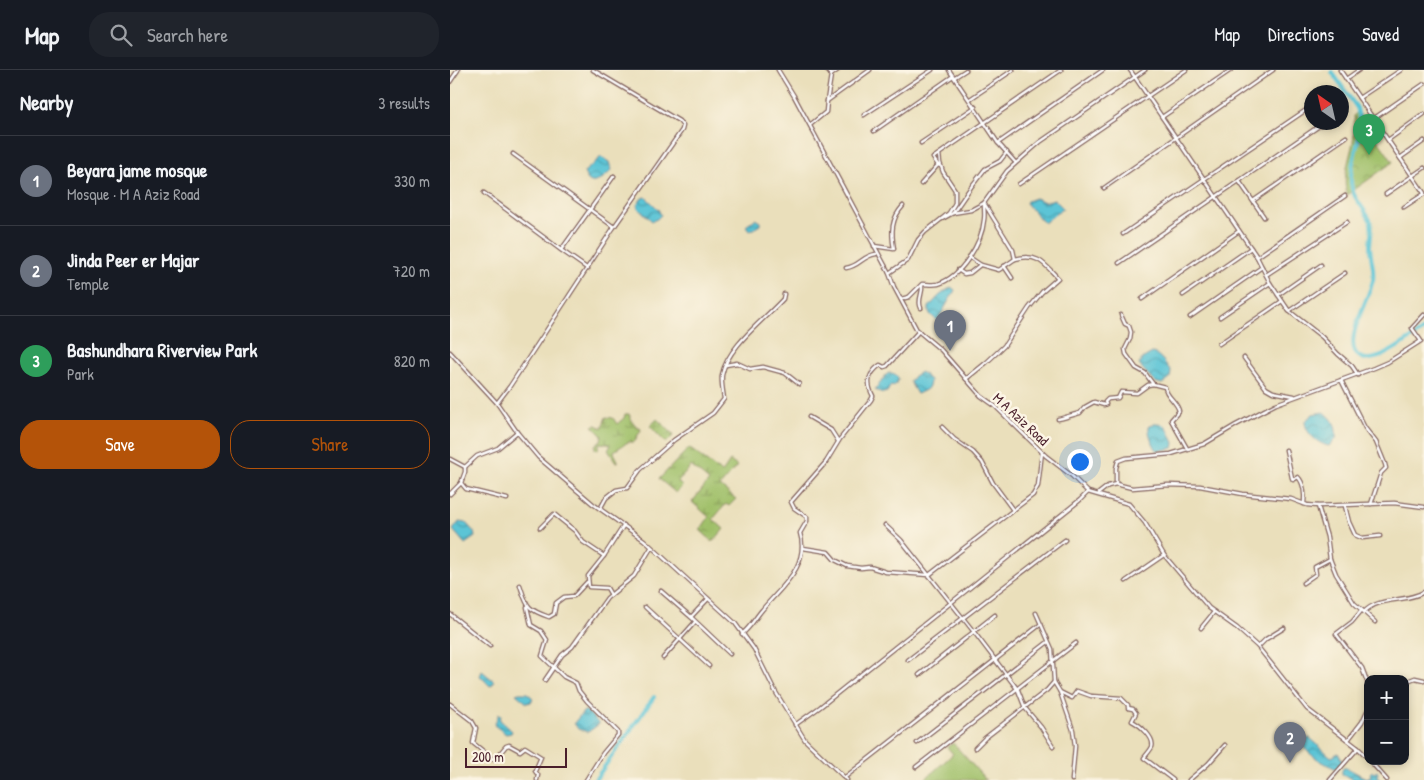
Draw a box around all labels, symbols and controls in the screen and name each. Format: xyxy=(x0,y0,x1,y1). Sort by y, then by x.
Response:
search box xyxy=(89,12,439,57)
text: Map xyxy=(25,19,59,51)
icon: search xyxy=(107,21,135,49)
text: Search here xyxy=(147,22,228,48)
text: Map xyxy=(1215,22,1240,47)
text: Directions xyxy=(1268,22,1334,47)
text: Saved xyxy=(1362,22,1399,47)
north arrow xyxy=(1304,85,1349,130)
text: Nearby xyxy=(20,88,73,117)
text: 3 results xyxy=(378,92,430,114)
pin: 3 xyxy=(1353,114,1385,155)
text: Beyara jame mosque xyxy=(67,157,207,183)
text: 1 xyxy=(33,170,39,192)
text: 330 m xyxy=(394,170,430,192)
text: Mosque · M A Aziz Road xyxy=(67,183,200,205)
text: Jinda Peer er Majar xyxy=(67,247,199,273)
text: 2 xyxy=(32,260,40,282)
text: 720 m xyxy=(393,260,430,282)
text: Temple xyxy=(67,273,109,295)
pin: 1 xyxy=(934,310,966,351)
text: Bashundhara Riverview Park xyxy=(67,337,257,363)
text: 3 xyxy=(32,350,40,372)
text: 820 m xyxy=(394,350,430,372)
text: Park xyxy=(67,363,94,385)
street label: M A Aziz Road xyxy=(989,388,1054,450)
button: Save xyxy=(20,420,220,469)
button: Share xyxy=(230,420,430,469)
your location xyxy=(1067,449,1093,475)
map controls xyxy=(1364,675,1409,765)
button: + xyxy=(1364,675,1409,720)
button: − xyxy=(1364,720,1409,765)
pin: 2 xyxy=(1274,722,1306,763)
scale bar xyxy=(465,745,568,768)
text: 200 m xyxy=(472,747,504,766)

